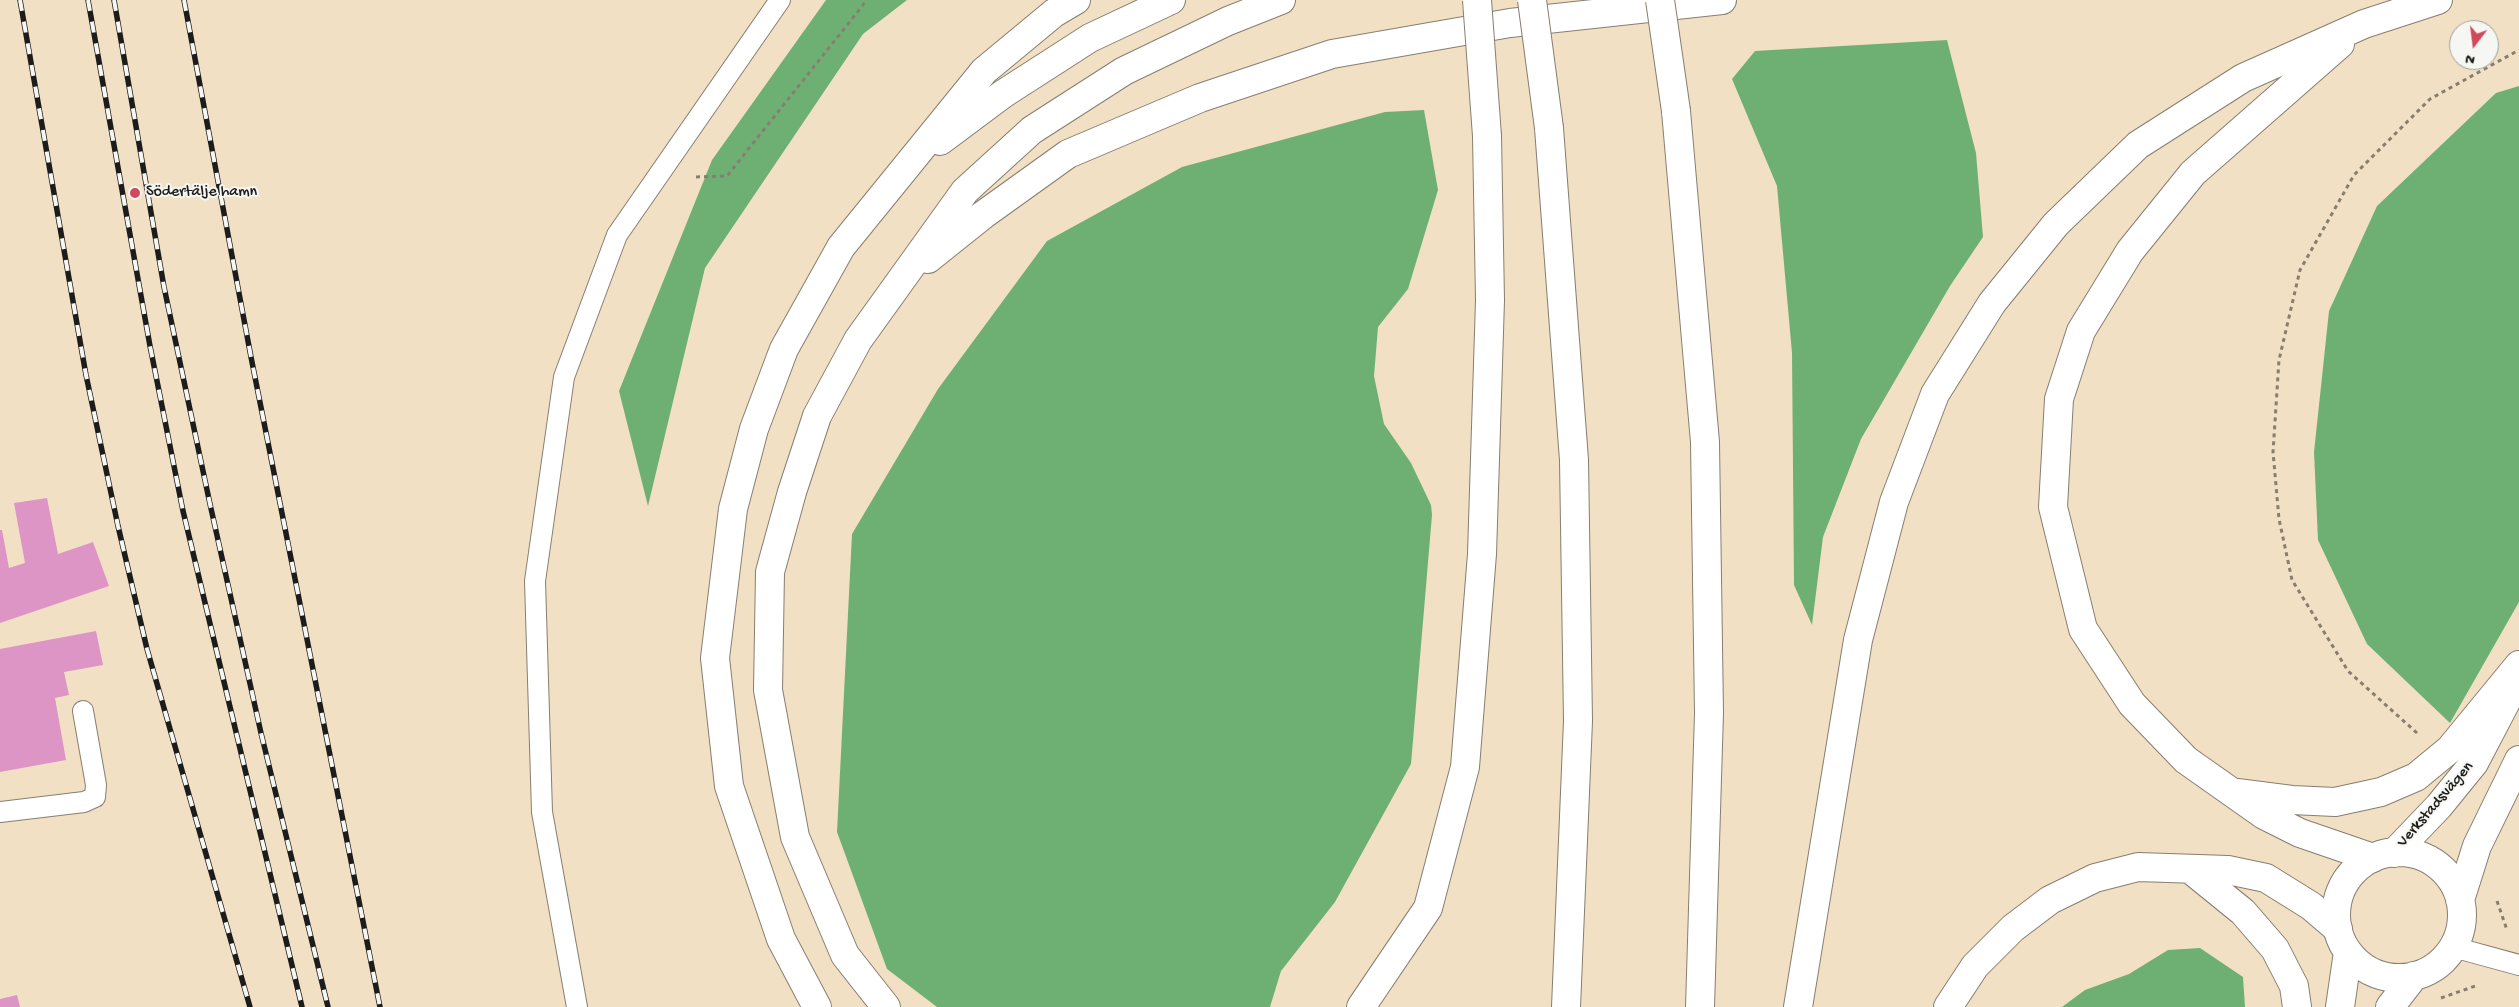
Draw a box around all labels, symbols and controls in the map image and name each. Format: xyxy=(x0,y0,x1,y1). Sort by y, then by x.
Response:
north arrow xyxy=(2449,20,2499,70)
text: N xyxy=(2464,50,2477,68)
place label: Södertälje hamn xyxy=(146,183,257,203)
marker: Södertälje hamn xyxy=(128,186,142,200)
street label: Verkstadsvägen xyxy=(2394,758,2478,852)

